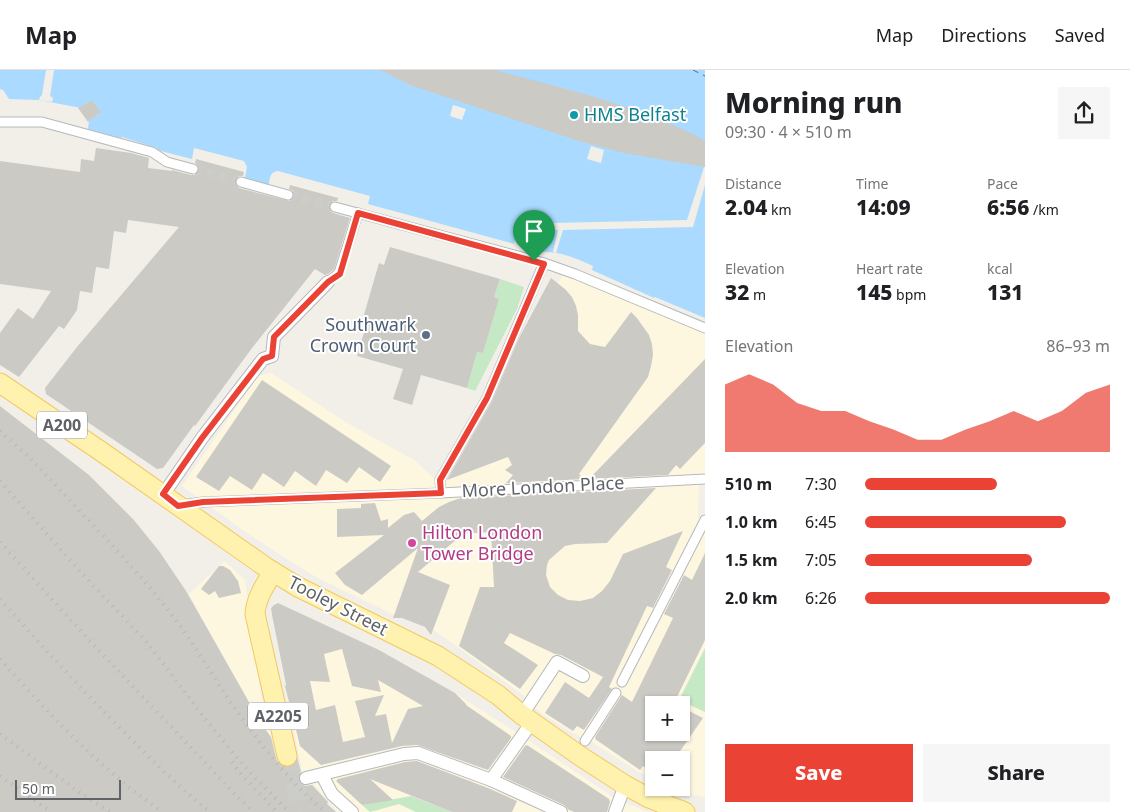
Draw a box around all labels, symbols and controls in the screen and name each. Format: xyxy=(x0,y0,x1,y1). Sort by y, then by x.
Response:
text: Map xyxy=(25,18,77,51)
text: Map xyxy=(876,23,913,47)
text: Directions xyxy=(941,23,1027,47)
text: Saved xyxy=(1055,23,1105,47)
text: Morning run xyxy=(725,83,903,121)
button: share xyxy=(1058,87,1110,139)
place label: HMS Belfast xyxy=(584,102,687,126)
marker: HMS Belfast xyxy=(568,109,580,121)
text: 09:30 · 4 × 510 m xyxy=(725,121,852,143)
text: Distance xyxy=(725,174,782,193)
text: Time xyxy=(856,174,888,193)
text: Pace xyxy=(987,174,1018,193)
text: 2.04 xyxy=(725,193,767,221)
text: 14:09 xyxy=(856,193,911,221)
text: 6:56 xyxy=(987,193,1029,221)
text: km xyxy=(767,200,792,219)
text: /km xyxy=(1029,200,1059,219)
pin xyxy=(513,210,555,261)
icon: arrive xyxy=(520,217,548,245)
text: Elevation xyxy=(725,259,785,278)
text: Heart rate xyxy=(856,259,923,278)
text: kcal xyxy=(987,259,1013,278)
text: 32 xyxy=(725,278,749,306)
text: 145 xyxy=(856,278,892,306)
text: 131 xyxy=(987,278,1023,306)
text: m xyxy=(749,285,766,304)
text: bpm xyxy=(892,285,926,304)
place label: Southwark Crown Court xyxy=(310,312,416,357)
marker: Southwark Crown Court xyxy=(420,329,432,341)
text: Elevation xyxy=(725,335,793,357)
text: 86–93 m xyxy=(1046,335,1110,357)
road number: A200 xyxy=(37,412,87,438)
street label: More London Place xyxy=(461,470,625,502)
text: 510 m xyxy=(725,473,772,495)
text: 7:30 xyxy=(805,473,837,495)
text: 1.0 km xyxy=(725,511,777,533)
text: 6:45 xyxy=(805,511,837,533)
place label: Hilton London Tower Bridge xyxy=(422,520,542,565)
marker: Hilton London Tower Bridge xyxy=(406,537,418,549)
text: 1.5 km xyxy=(725,549,777,571)
text: 7:05 xyxy=(805,549,837,571)
street label: Tooley Street xyxy=(284,570,393,641)
text: 2.0 km xyxy=(725,587,777,609)
text: 6:26 xyxy=(805,587,837,609)
map controls xyxy=(645,696,690,796)
button: + xyxy=(645,696,690,741)
road number: A2205 xyxy=(248,702,308,729)
button: Save xyxy=(725,744,913,802)
button: Share xyxy=(923,744,1110,802)
button: − xyxy=(645,751,690,796)
scale bar xyxy=(15,777,121,800)
text: 50 m xyxy=(22,779,55,798)

